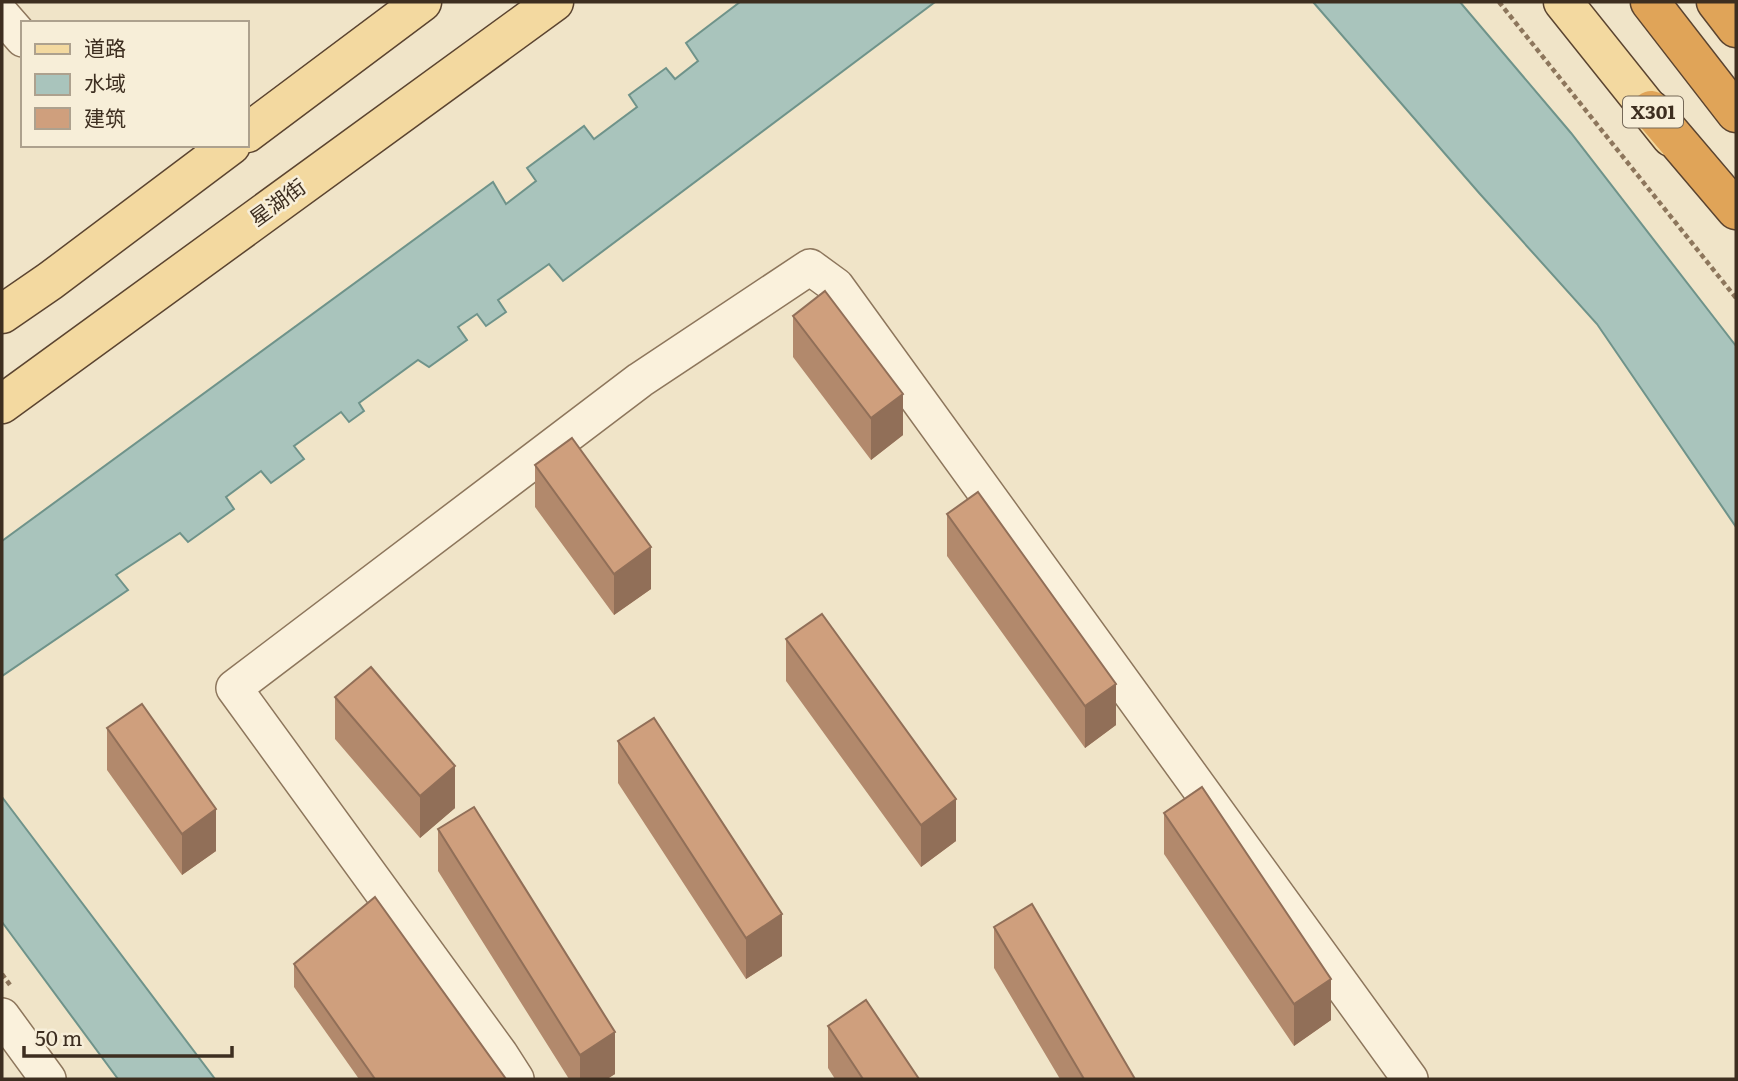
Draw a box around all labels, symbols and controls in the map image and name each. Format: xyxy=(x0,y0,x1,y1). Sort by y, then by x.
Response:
legend xyxy=(21,21,248,147)
text: 道路 xyxy=(84,31,126,62)
text: 水域 xyxy=(84,66,126,97)
road number: X301 xyxy=(1623,96,1683,128)
text: 建筑 xyxy=(84,101,126,132)
street label: 星湖街 xyxy=(242,170,311,232)
scale bar xyxy=(24,1014,233,1058)
text: 50 m xyxy=(35,1021,82,1052)

